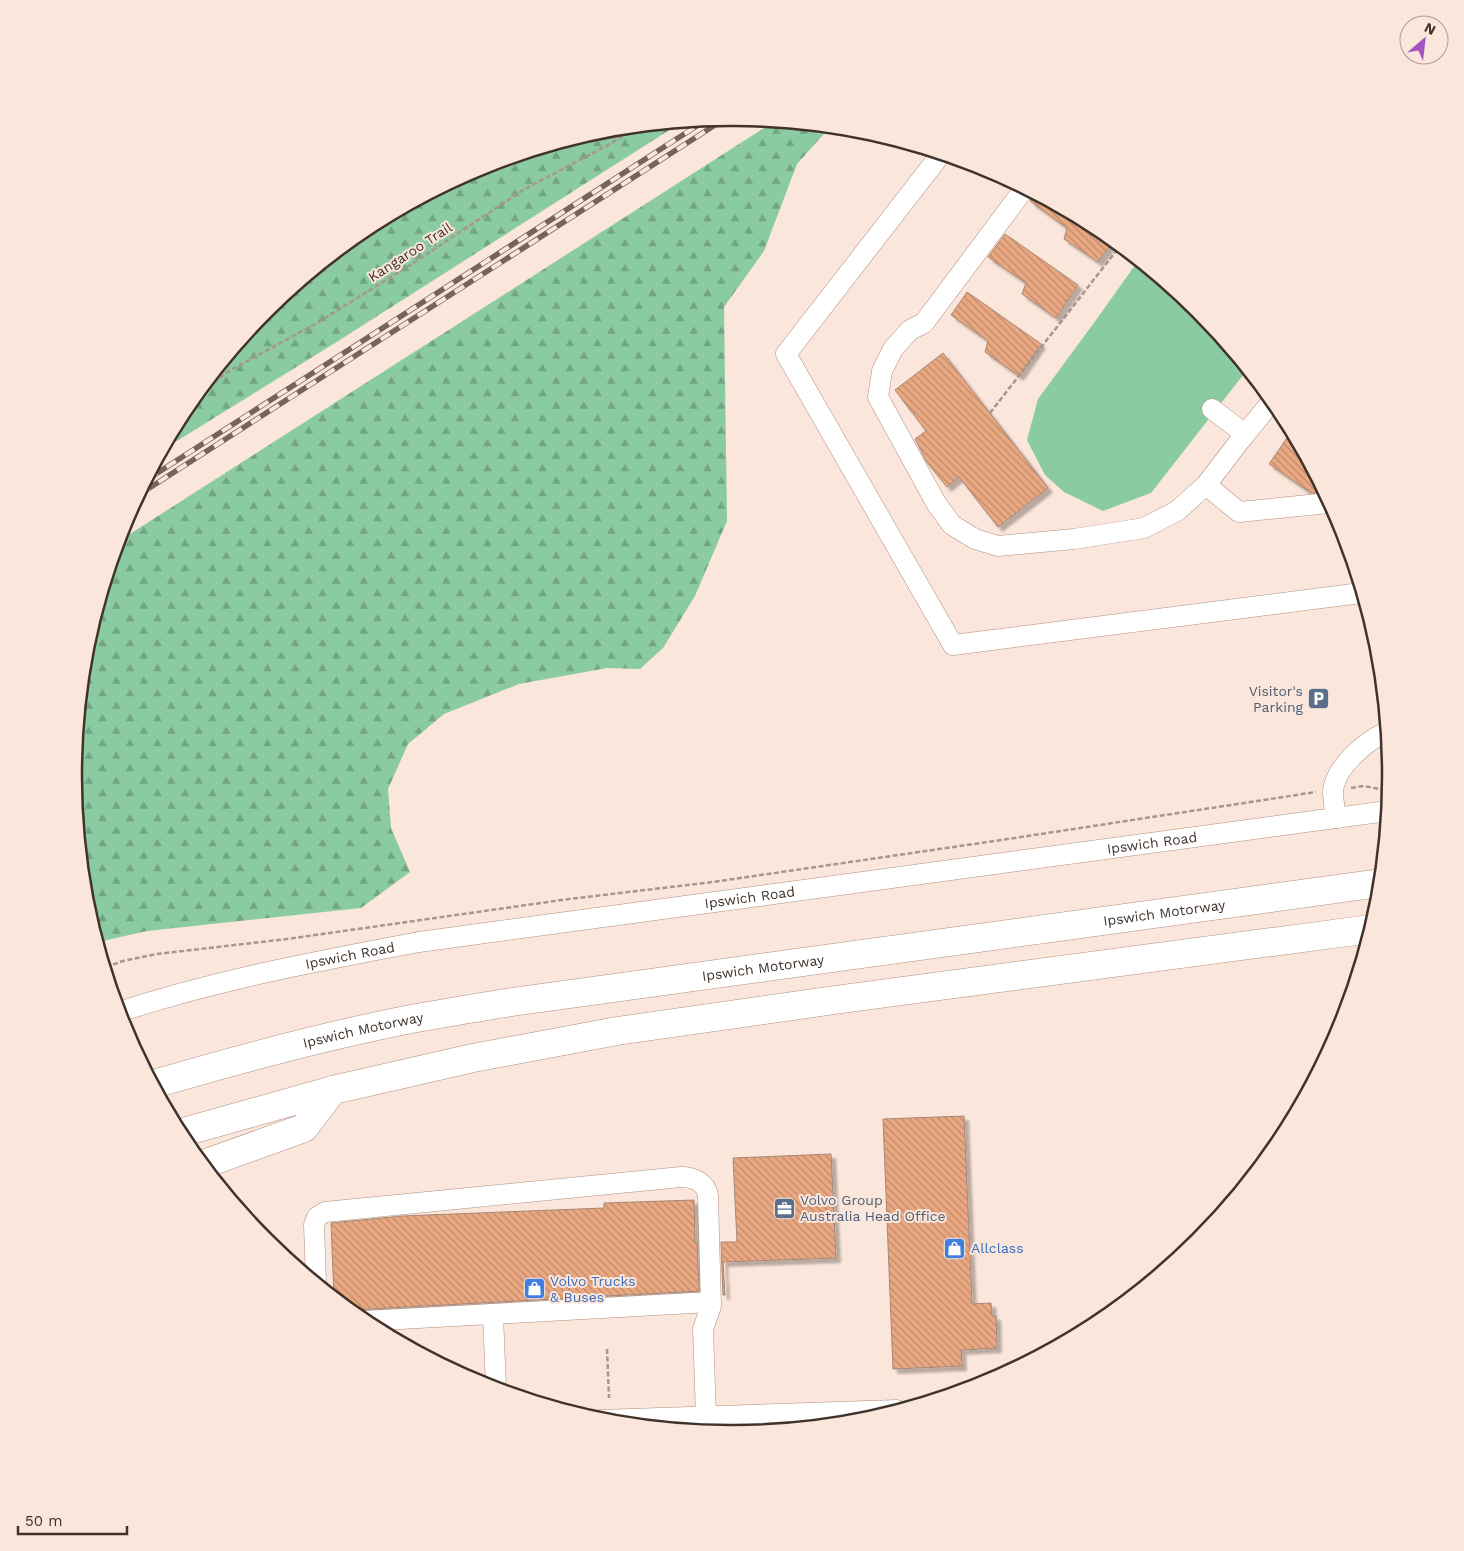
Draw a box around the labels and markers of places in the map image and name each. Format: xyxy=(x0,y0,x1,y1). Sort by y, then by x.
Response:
place label: Visitor's Parking xyxy=(1249,683,1304,715)
parking icon: Visitor's Parking xyxy=(1307,687,1331,711)
place label: Volvo Group Australia Head Office xyxy=(800,1192,946,1224)
office icon: Volvo Group Australia Head Office xyxy=(772,1196,796,1220)
shop icon: Allclass xyxy=(943,1236,967,1260)
place label: Allclass xyxy=(971,1240,1024,1256)
place label: Volvo Trucks & Buses xyxy=(550,1273,636,1305)
shop icon: Volvo Trucks & Buses xyxy=(522,1277,546,1301)

